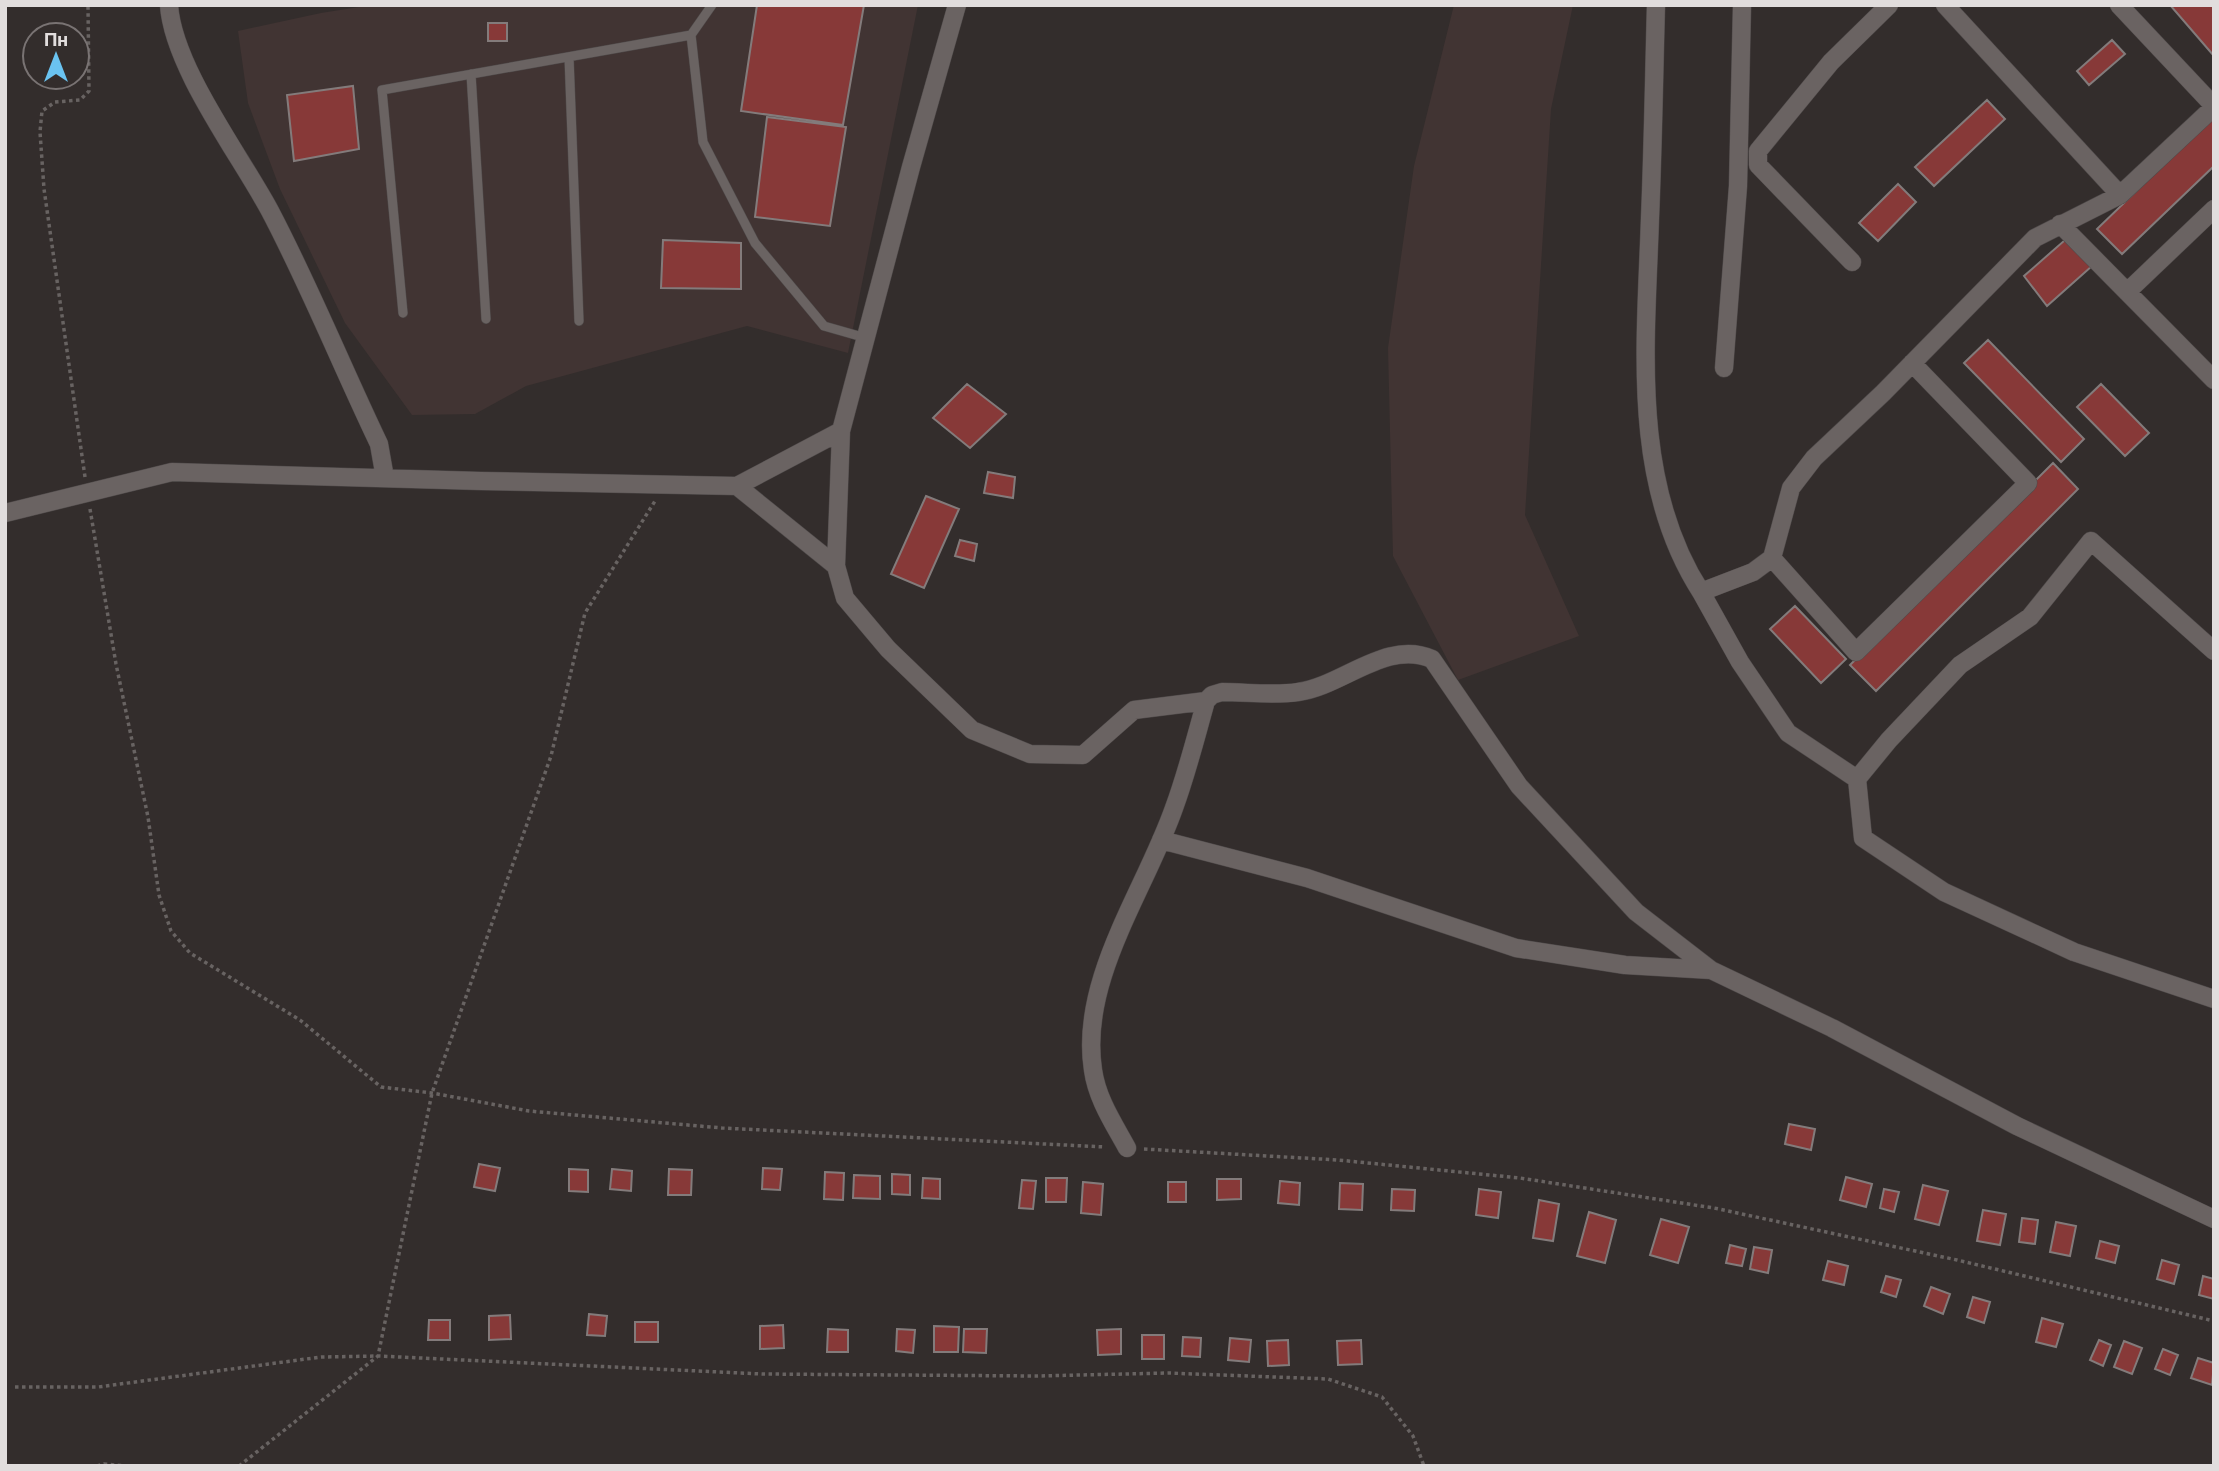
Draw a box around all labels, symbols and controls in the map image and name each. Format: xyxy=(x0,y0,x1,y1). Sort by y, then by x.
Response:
north arrow xyxy=(21,21,91,91)
text: Пн xyxy=(44,28,68,51)

